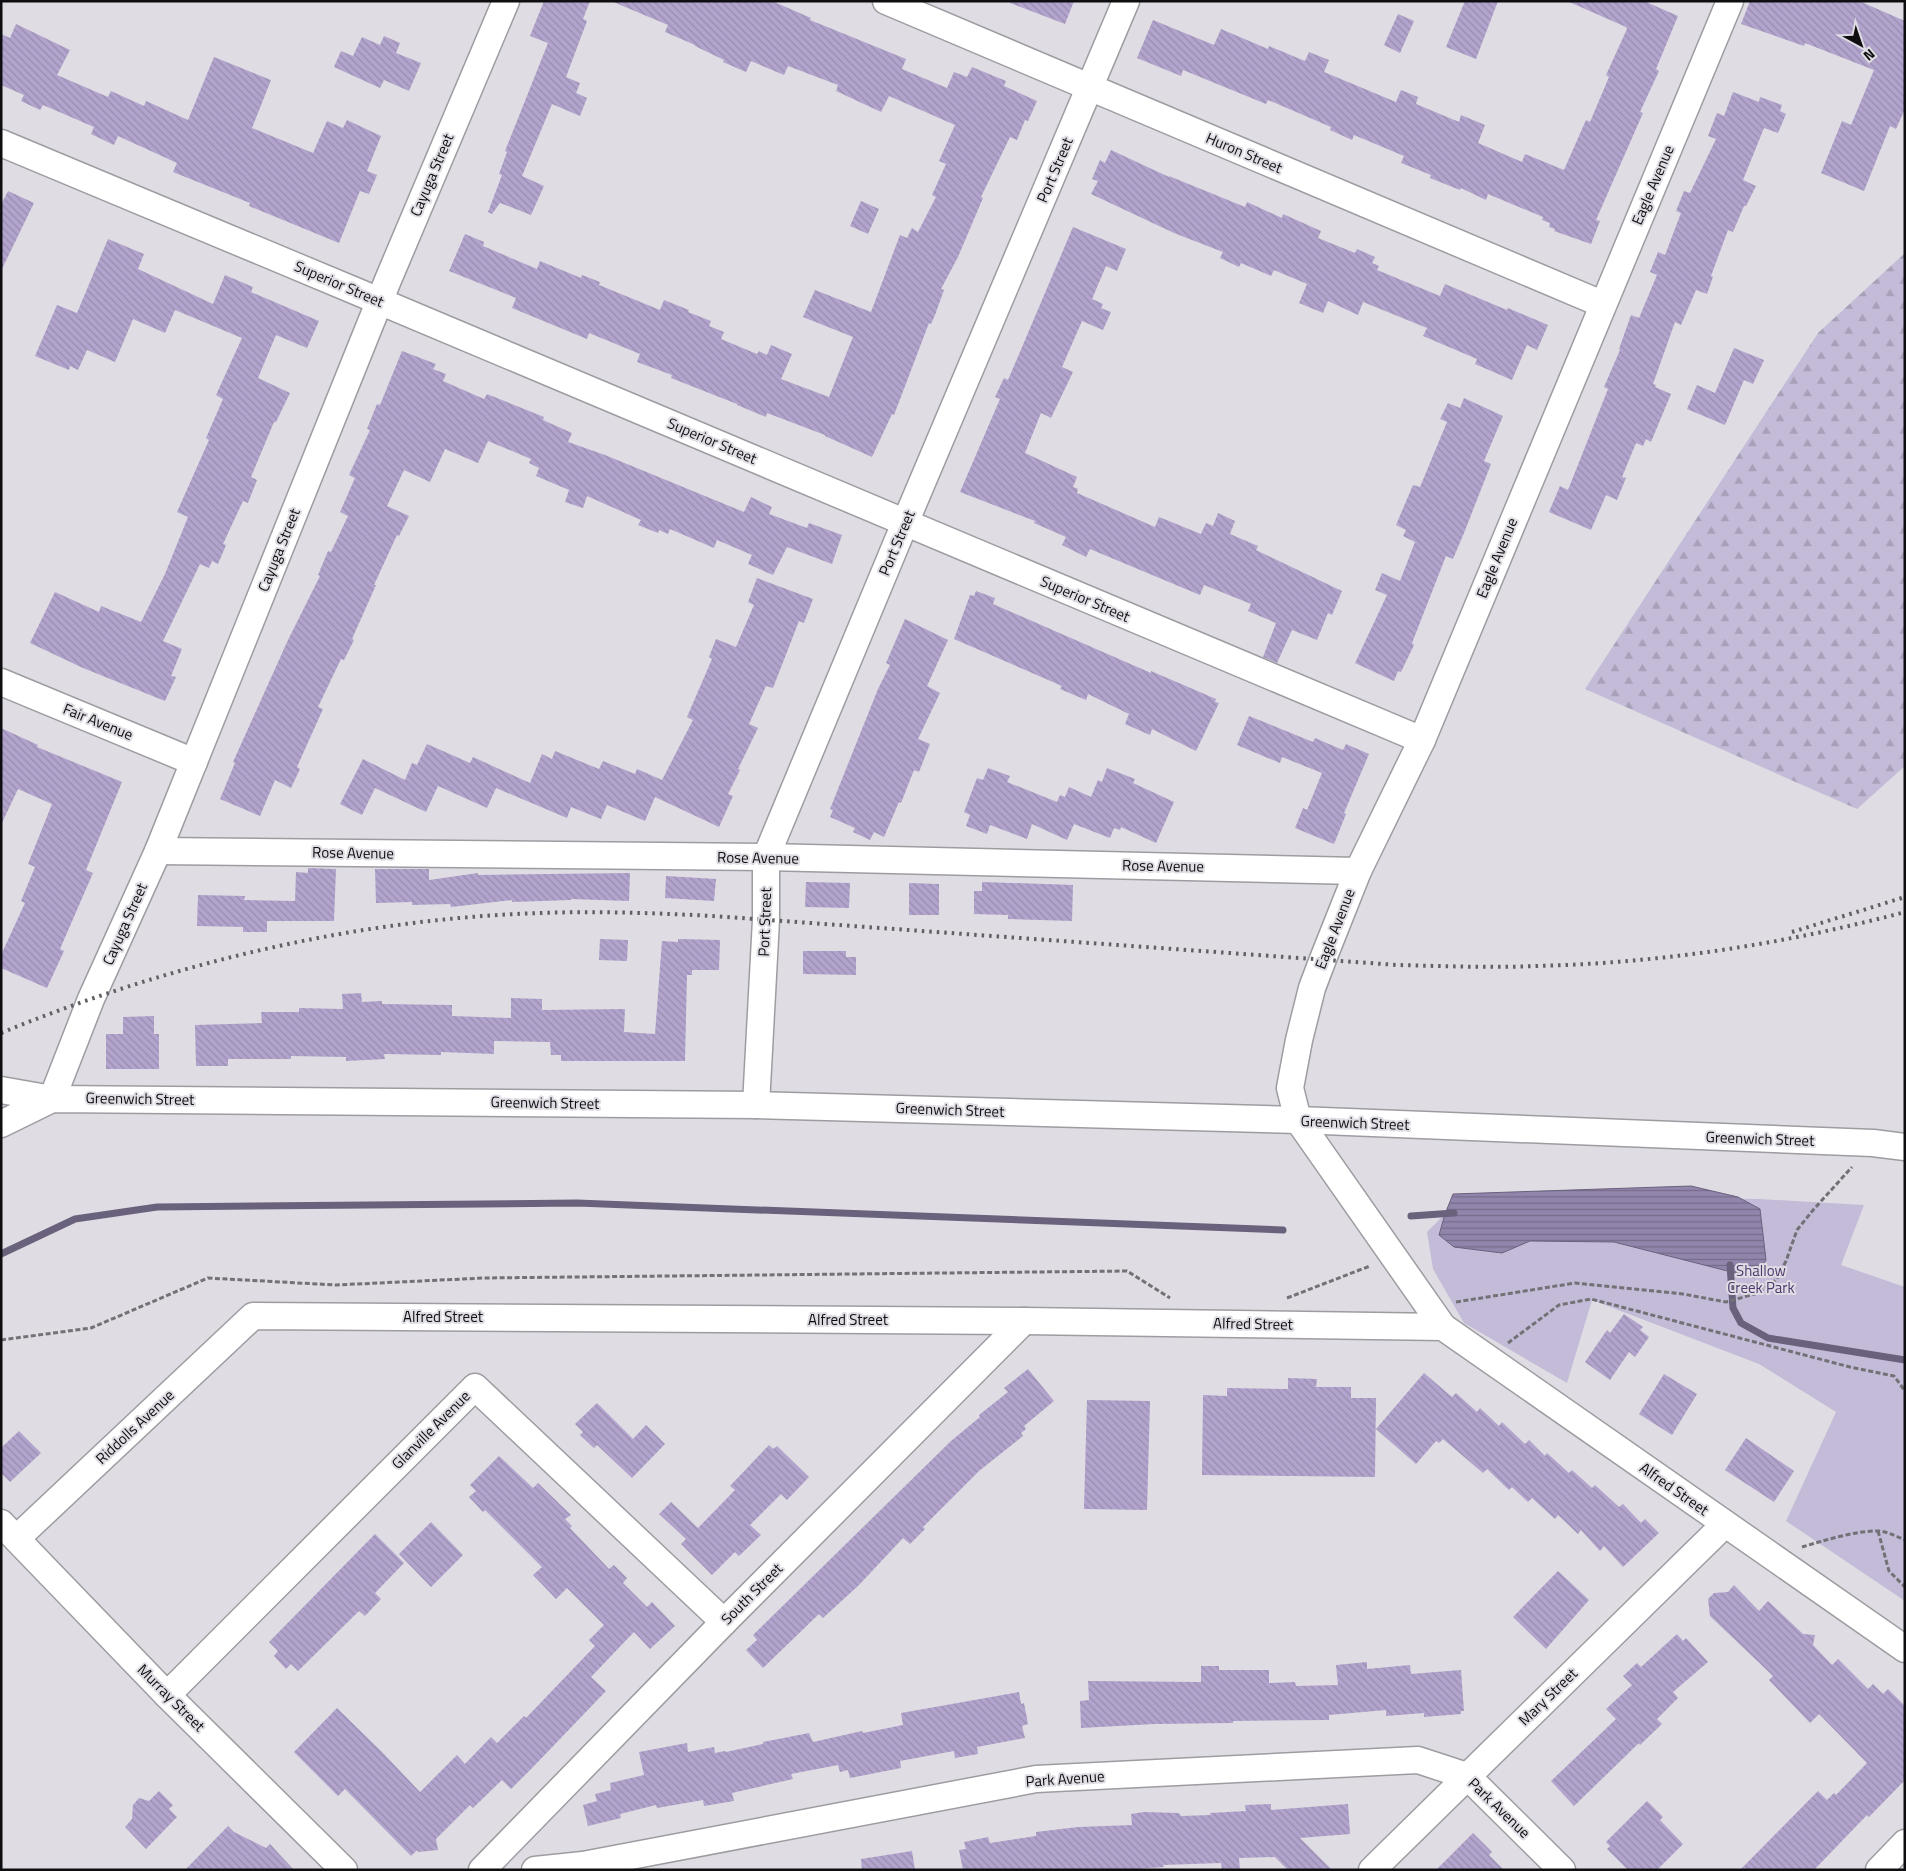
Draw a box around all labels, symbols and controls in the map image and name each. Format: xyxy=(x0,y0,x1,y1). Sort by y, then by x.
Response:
north arrow xyxy=(1836,20,1886,70)
text: N xyxy=(1859,44,1880,67)
street label: Huron Street xyxy=(1202,126,1287,179)
street label: Cayuga Street xyxy=(404,129,460,220)
street label: Port Street xyxy=(1030,133,1079,206)
street label: Eagle Avenue xyxy=(1625,141,1680,228)
street label: Superior Street xyxy=(291,254,388,313)
street label: Superior Street xyxy=(664,411,761,470)
street label: Cayuga Street xyxy=(251,504,306,595)
street label: Port Street xyxy=(872,506,921,579)
street label: Eagle Avenue xyxy=(1470,514,1523,601)
street label: Superior Street xyxy=(1037,569,1134,628)
street label: Fair Avenue xyxy=(60,697,137,746)
street label: Rose Avenue xyxy=(312,840,394,865)
street label: Rose Avenue xyxy=(717,845,799,870)
street label: Rose Avenue xyxy=(1122,853,1204,878)
street label: Cayuga Street xyxy=(96,878,153,969)
street label: Eagle Avenue xyxy=(1309,885,1360,973)
street label: Port Street xyxy=(752,886,777,957)
street label: Greenwich Street xyxy=(85,1086,195,1111)
street label: Greenwich Street xyxy=(490,1090,600,1115)
street label: Greenwich Street xyxy=(895,1096,1005,1123)
street label: Greenwich Street xyxy=(1300,1109,1410,1136)
street label: Greenwich Street xyxy=(1705,1125,1815,1152)
park label: Shallow Creek Park xyxy=(1727,1259,1795,1299)
street label: Alfred Street xyxy=(403,1305,484,1328)
street label: Alfred Street xyxy=(808,1308,889,1331)
street label: Alfred Street xyxy=(1213,1311,1294,1336)
street label: Riddolls Avenue xyxy=(90,1384,179,1469)
street label: Glanville Avenue xyxy=(386,1385,475,1474)
street label: Alfred Street xyxy=(1635,1456,1714,1521)
street label: South Street xyxy=(715,1557,788,1630)
street label: Murray Street xyxy=(132,1659,211,1737)
street label: Mary Street xyxy=(1513,1662,1583,1731)
street label: Park Avenue xyxy=(1025,1764,1105,1793)
street label: Park Avenue xyxy=(1463,1772,1536,1843)

